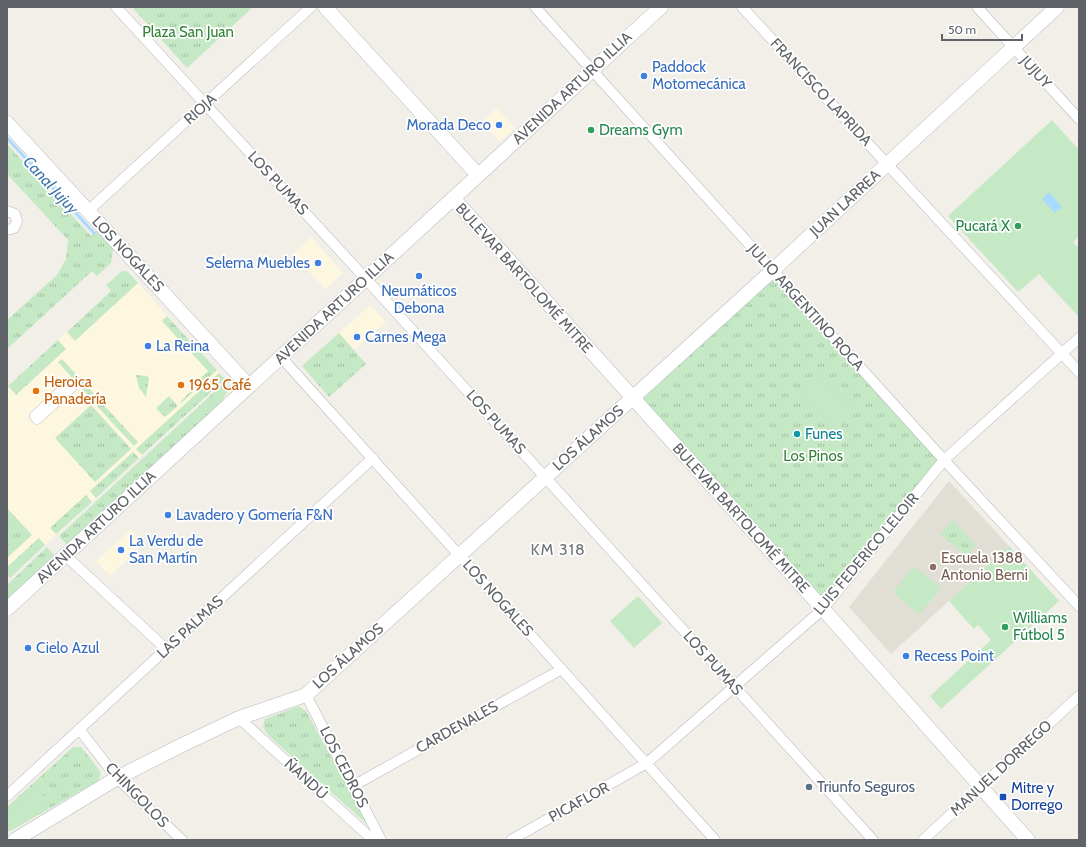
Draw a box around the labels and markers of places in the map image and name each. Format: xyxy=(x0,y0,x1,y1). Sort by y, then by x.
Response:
place label: Paddock Motomecánica xyxy=(652,58,747,93)
marker: Paddock Motomecánica xyxy=(639,71,649,81)
place label: Morada Deco xyxy=(407,116,491,134)
marker: Morada Deco xyxy=(494,120,504,130)
place label: Dreams Gym xyxy=(599,121,683,139)
marker: Dreams Gym xyxy=(586,125,596,135)
place label: Pucará X xyxy=(956,217,1010,235)
marker: Pucará X xyxy=(1013,221,1023,231)
place label: Selema Muebles xyxy=(205,254,310,272)
marker: Selema Muebles xyxy=(313,258,323,268)
marker: Neumáticos Debona xyxy=(414,271,424,281)
place label: Neumáticos Debona xyxy=(381,282,457,317)
place label: Carnes Mega xyxy=(365,328,447,346)
marker: Carnes Mega xyxy=(352,332,362,342)
place label: La Reina xyxy=(156,337,210,355)
marker: La Reina xyxy=(143,341,153,351)
place label: Heroica Panadería xyxy=(44,373,107,408)
place label: 1965 Café xyxy=(189,376,252,394)
marker: 1965 Café xyxy=(176,380,186,390)
marker: Heroica Panadería xyxy=(31,386,41,396)
place label: Funes xyxy=(805,425,842,443)
marker: Funes xyxy=(792,429,802,439)
place label: Lavadero y Gomería F&N xyxy=(176,506,333,524)
marker: Lavadero y Gomería F&N xyxy=(163,510,173,520)
place label: La Verdu de San Martín xyxy=(129,532,203,567)
marker: La Verdu de San Martín xyxy=(116,545,126,555)
place label: Escuela 1388 Antonio Berni xyxy=(941,549,1028,584)
marker: Escuela 1388 Antonio Berni xyxy=(928,562,938,572)
place label: Williams Fútbol 5 xyxy=(1013,609,1067,644)
marker: Williams Fútbol 5 xyxy=(1000,622,1010,632)
place label: Cielo Azul xyxy=(36,639,100,657)
marker: Cielo Azul xyxy=(23,643,33,653)
place label: Recess Point xyxy=(914,647,994,665)
marker: Recess Point xyxy=(901,651,911,661)
place label: Triunfo Seguros xyxy=(817,778,915,796)
place label: Mitre y Dorrego xyxy=(1011,779,1063,814)
marker: Triunfo Seguros xyxy=(804,782,814,792)
marker: Mitre y Dorrego xyxy=(998,792,1008,802)

